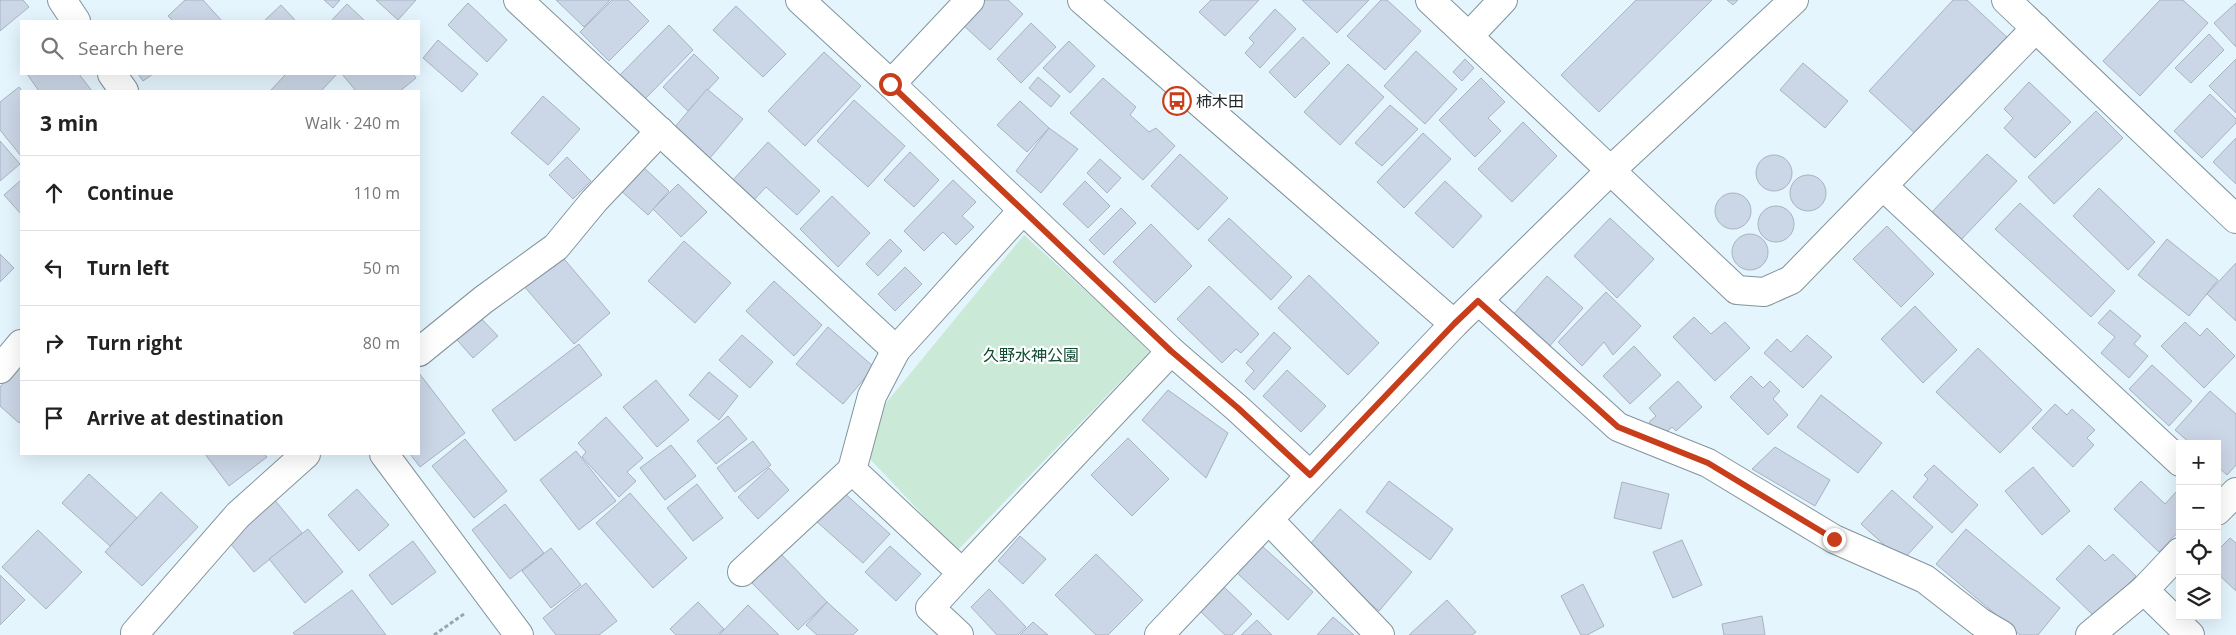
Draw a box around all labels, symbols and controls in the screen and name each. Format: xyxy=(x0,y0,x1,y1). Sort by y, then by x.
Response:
search box xyxy=(20,20,420,75)
icon: search xyxy=(38,34,66,62)
text: Search here xyxy=(78,35,184,61)
route start xyxy=(879,73,902,96)
bus stop icon: 柿木田 xyxy=(1162,86,1192,116)
place label: 柿木田 xyxy=(1196,90,1244,112)
text: 3 min xyxy=(40,109,98,137)
text: Walk · 240 m xyxy=(305,112,400,134)
icon: ahead xyxy=(40,179,68,207)
text: Continue xyxy=(87,180,174,206)
text: 110 m xyxy=(354,182,400,204)
icon: left xyxy=(40,254,68,282)
text: Turn left xyxy=(87,255,169,281)
text: 50 m xyxy=(363,257,400,279)
icon: right xyxy=(40,329,68,357)
text: Turn right xyxy=(87,330,182,356)
text: 80 m xyxy=(363,332,400,354)
park label: 久野水神公園 xyxy=(983,344,1079,366)
icon: arrive xyxy=(40,404,68,432)
text: Arrive at destination xyxy=(87,405,284,431)
map controls xyxy=(2176,440,2221,620)
button: + xyxy=(2176,440,2221,485)
button: − xyxy=(2176,485,2221,530)
route end xyxy=(1823,528,1846,551)
button: locate xyxy=(2176,530,2221,575)
button: layers xyxy=(2176,575,2221,620)

